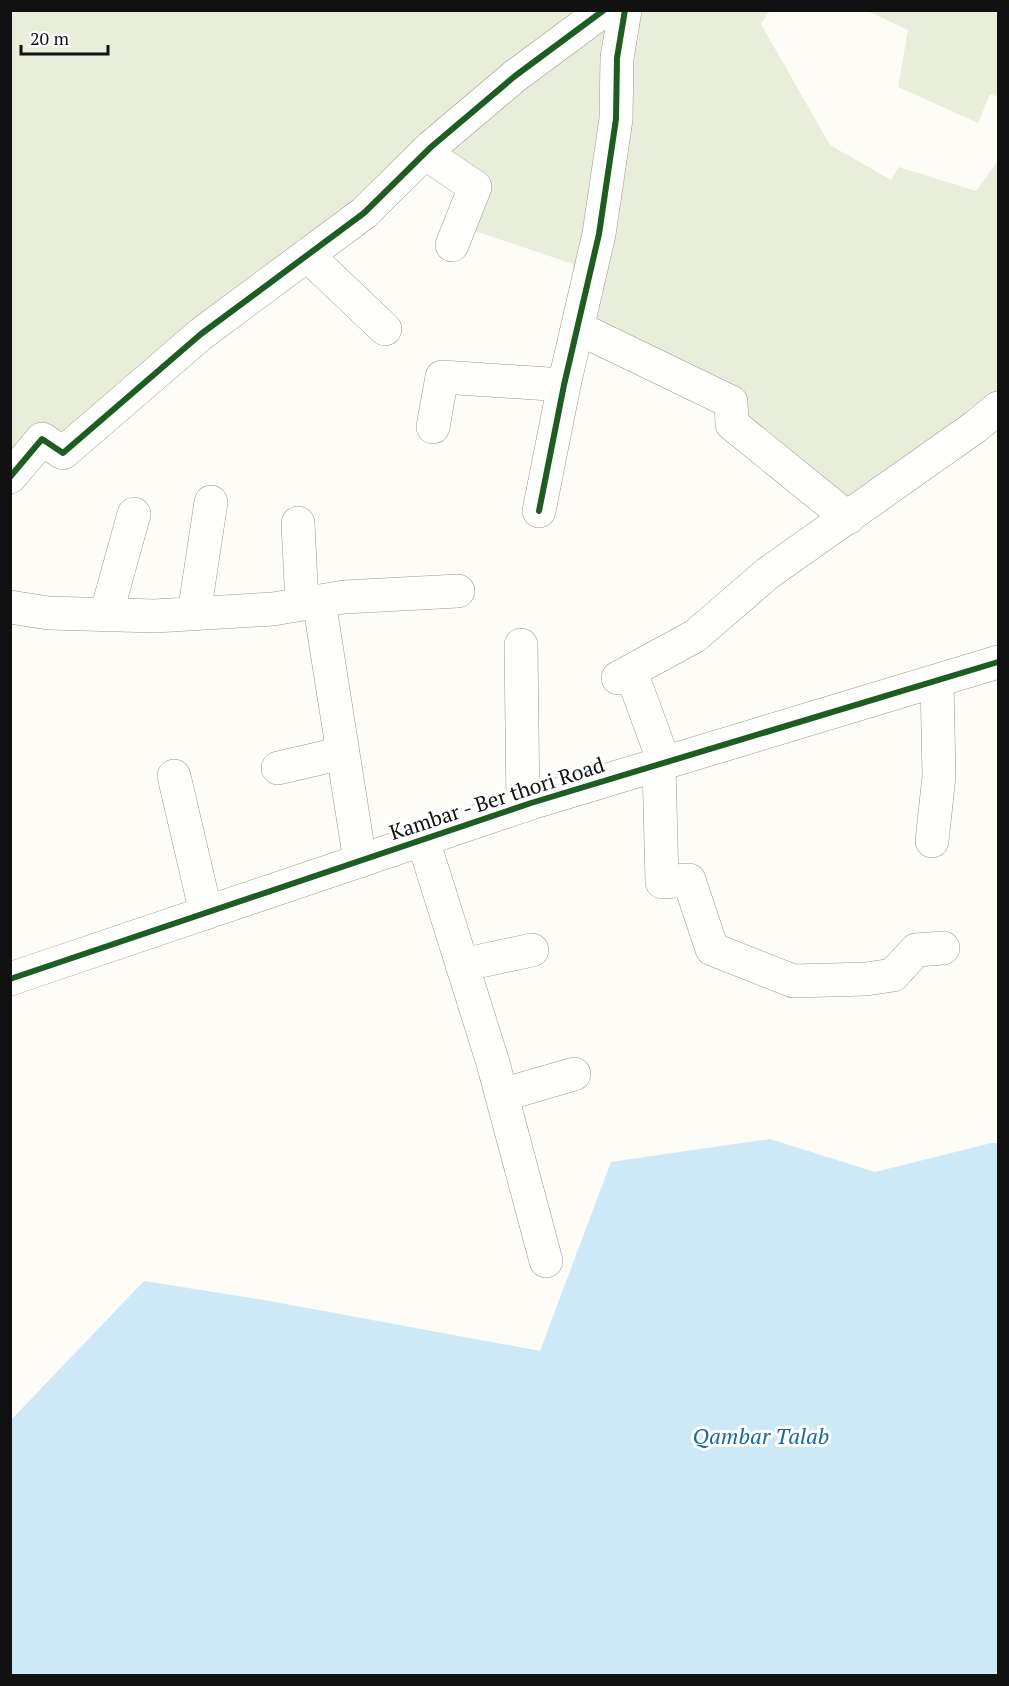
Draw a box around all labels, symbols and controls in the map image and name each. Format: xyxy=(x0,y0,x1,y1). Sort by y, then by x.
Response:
scale bar xyxy=(21,18,108,56)
text: 20 m xyxy=(30,26,70,50)
street label: Kambar - Ber thori Road xyxy=(386,750,608,846)
water label: Qambar Talab xyxy=(693,1421,829,1450)

